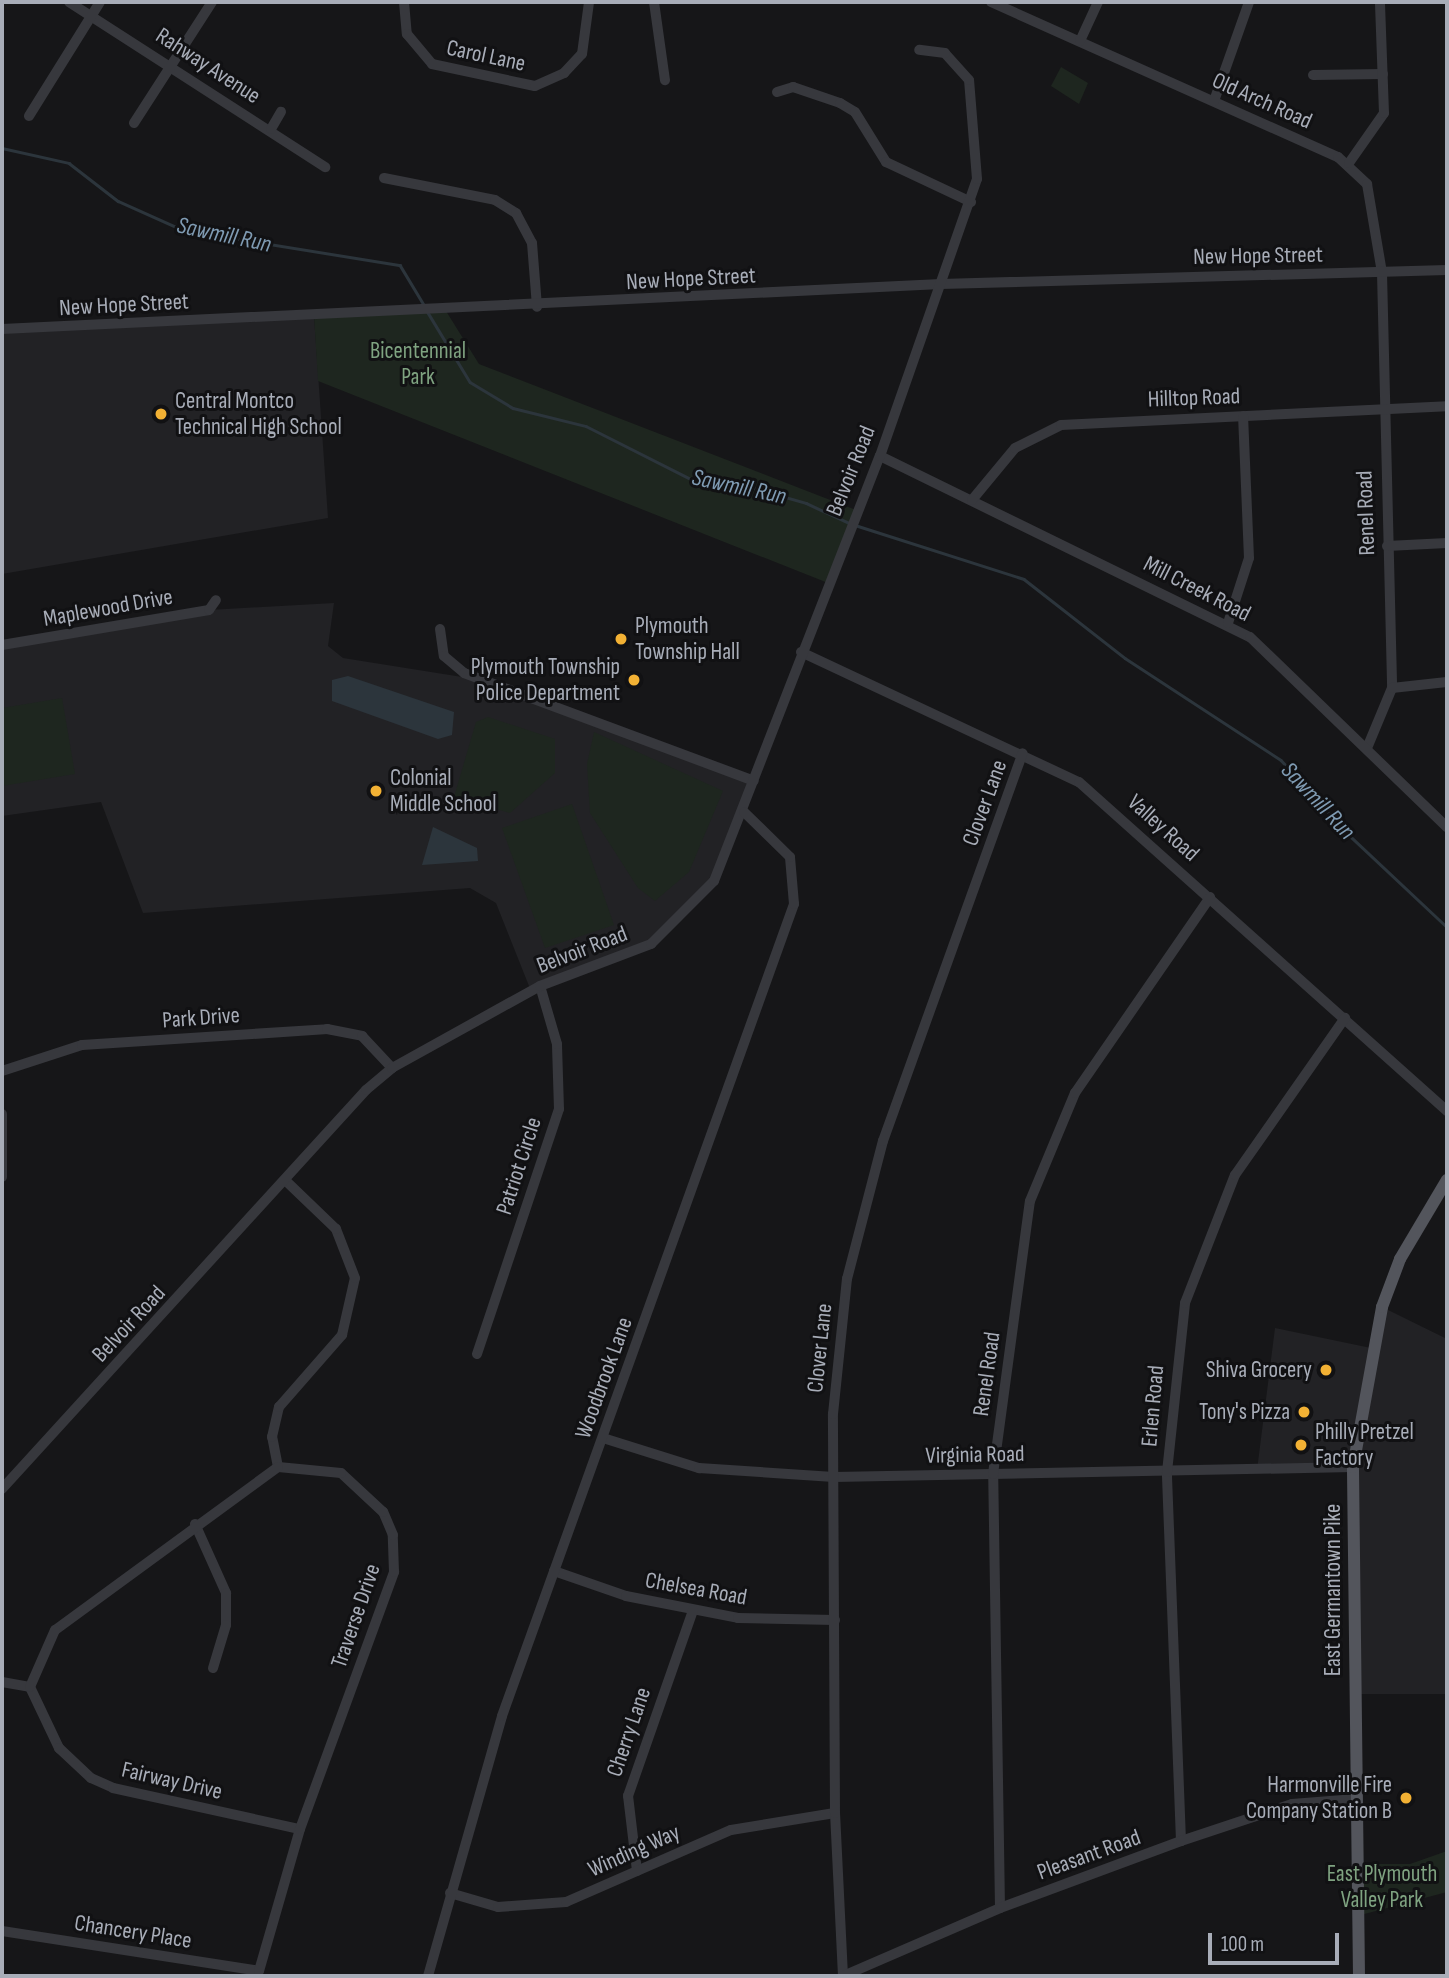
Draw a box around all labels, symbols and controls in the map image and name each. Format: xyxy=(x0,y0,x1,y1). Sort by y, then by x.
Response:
street label: Rahway Avenue xyxy=(151,22,265,110)
street label: Carol Lane xyxy=(444,34,528,78)
street label: Old Arch Road xyxy=(1208,67,1316,135)
water label: Sawmill Run xyxy=(174,211,274,259)
street label: New Hope Street xyxy=(1193,241,1323,271)
street label: New Hope Street xyxy=(626,262,756,296)
street label: New Hope Street xyxy=(59,288,189,322)
park label: Bicentennial Park xyxy=(370,337,466,391)
street label: Hilltop Road xyxy=(1147,383,1241,413)
place label: Central Montco Technical High School xyxy=(175,387,342,441)
marker: Central Montco Technical High School xyxy=(153,406,169,422)
street label: Belvoir Road xyxy=(820,422,882,520)
water label: Sawmill Run xyxy=(689,463,789,511)
street label: Renel Road xyxy=(1351,470,1381,556)
street label: Mill Creek Road xyxy=(1139,550,1255,628)
street label: Maplewood Drive xyxy=(41,583,175,633)
place label: Plymouth Township Hall xyxy=(635,612,740,666)
marker: Plymouth Township Hall xyxy=(613,631,629,647)
place label: Plymouth Township Police Department xyxy=(471,653,620,707)
marker: Plymouth Township Police Department xyxy=(626,672,642,688)
street label: Clover Lane xyxy=(957,756,1013,850)
water label: Sawmill Run xyxy=(1275,756,1361,846)
place label: Colonial Middle School xyxy=(390,764,497,818)
marker: Colonial Middle School xyxy=(368,783,384,799)
street label: Valley Road xyxy=(1121,789,1205,867)
street label: Belvoir Road xyxy=(533,920,631,980)
street label: Park Drive xyxy=(161,1002,241,1034)
street label: Patriot Circle xyxy=(490,1114,548,1218)
street label: Belvoir Road xyxy=(87,1280,171,1368)
street label: Clover Lane xyxy=(802,1302,838,1394)
street label: Woodbrook Lane xyxy=(569,1314,639,1442)
street label: Renel Road xyxy=(967,1330,1007,1418)
place label: Shiva Grocery xyxy=(1206,1356,1312,1384)
marker: Shiva Grocery xyxy=(1318,1362,1334,1378)
street label: Erlen Road xyxy=(1136,1364,1170,1448)
place label: Tony's Pizza xyxy=(1199,1398,1290,1426)
marker: Tony's Pizza xyxy=(1296,1404,1312,1420)
place label: Philly Pretzel Factory xyxy=(1315,1418,1414,1472)
marker: Philly Pretzel Factory xyxy=(1293,1437,1309,1453)
street label: Virginia Road xyxy=(925,1440,1025,1470)
street label: East Germantown Pike xyxy=(1319,1504,1347,1676)
street label: Traverse Drive xyxy=(325,1560,387,1672)
street label: Chelsea Road xyxy=(643,1566,749,1612)
street label: Cherry Lane xyxy=(601,1684,657,1780)
street label: Fairway Drive xyxy=(119,1756,225,1806)
place label: Harmonville Fire Company Station B xyxy=(1246,1771,1392,1825)
marker: Harmonville Fire Company Station B xyxy=(1398,1790,1414,1806)
street label: Winding Way xyxy=(584,1819,684,1883)
street label: Pleasant Road xyxy=(1033,1824,1145,1886)
park label: East Plymouth Valley Park xyxy=(1327,1860,1437,1914)
street label: Chancery Place xyxy=(72,1909,194,1955)
scale bar xyxy=(1211,1918,1342,1962)
text: 100 m xyxy=(1221,1932,1264,1957)

